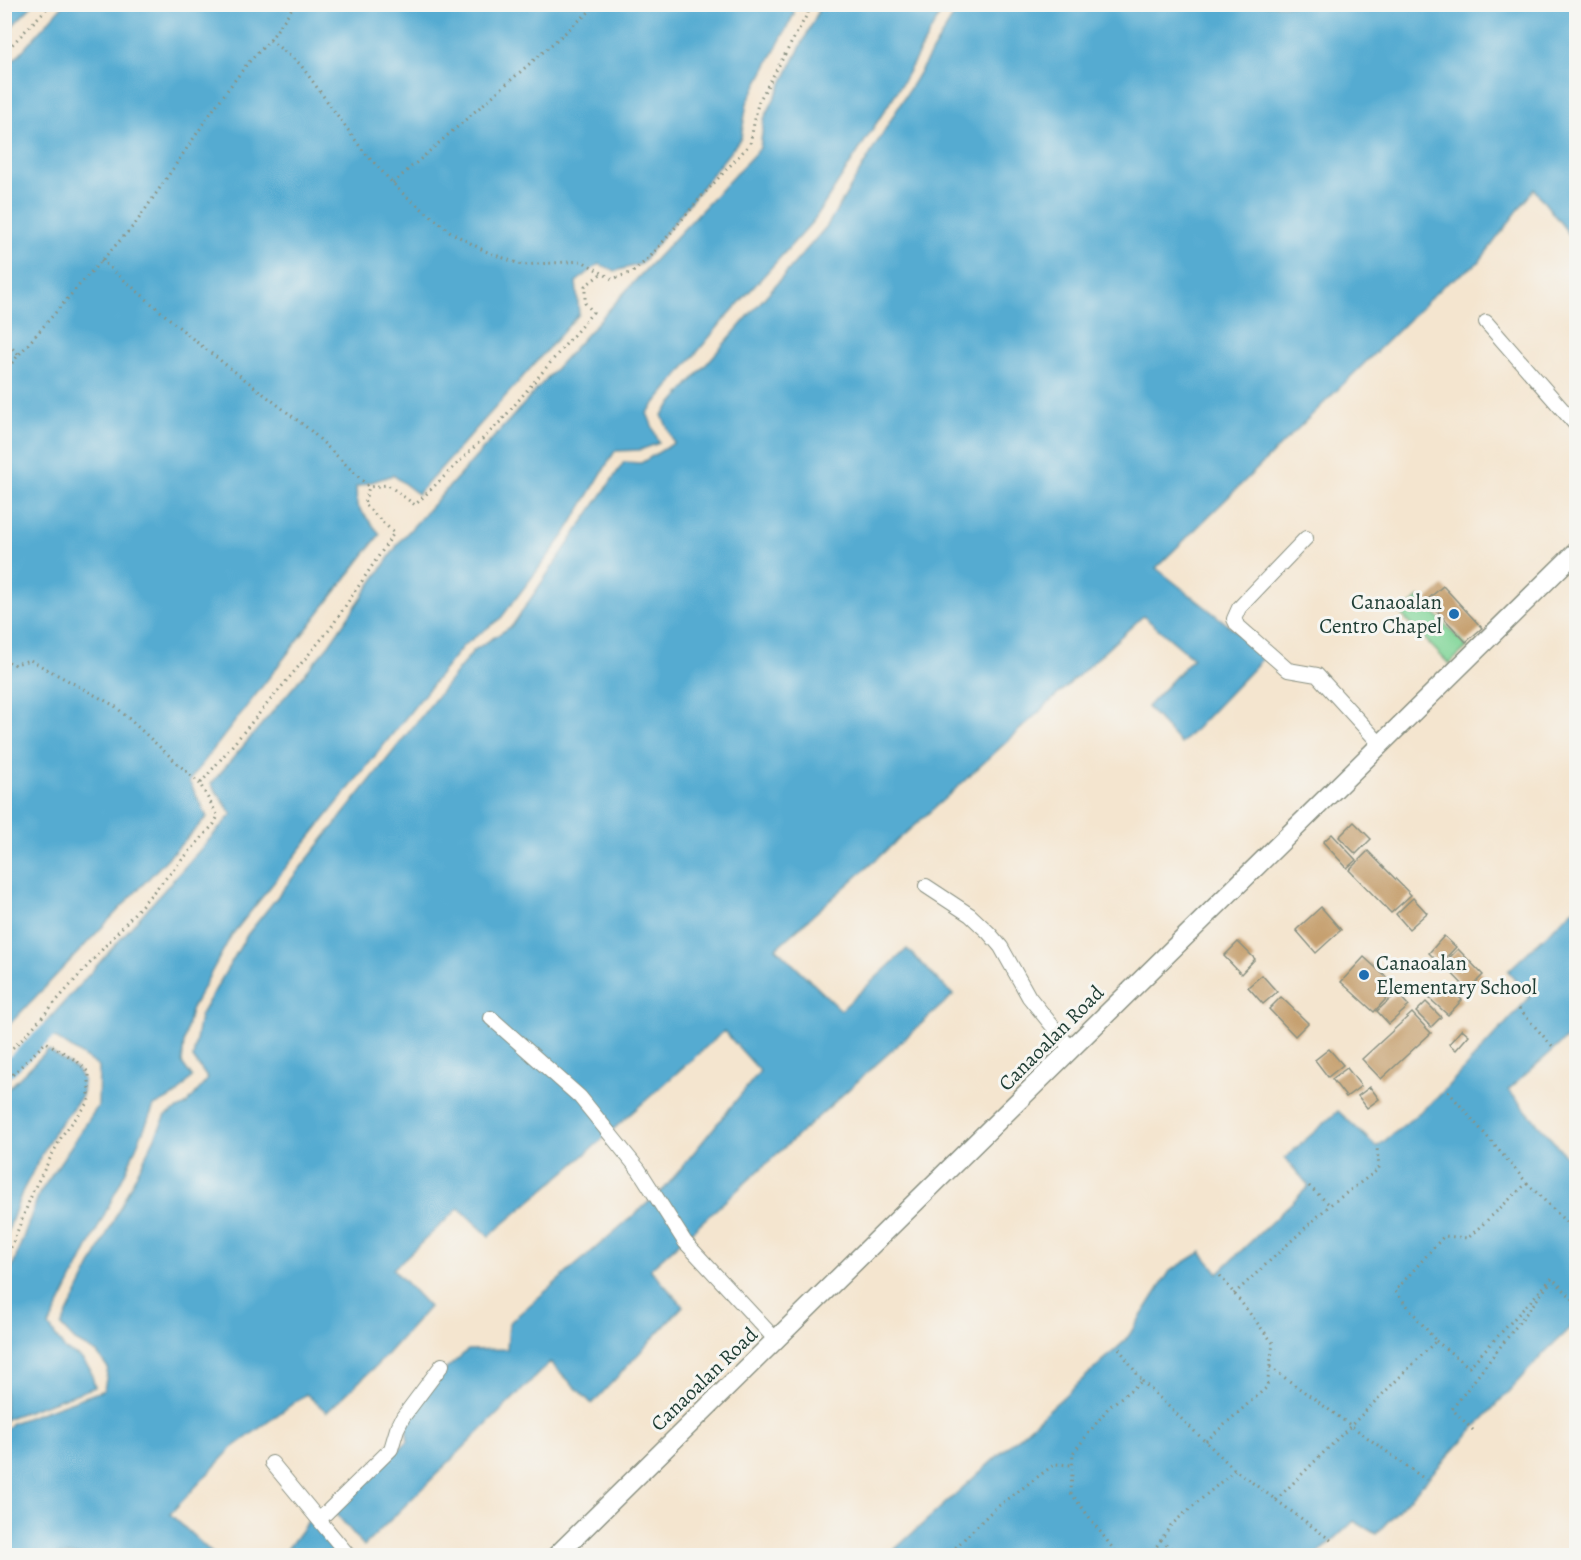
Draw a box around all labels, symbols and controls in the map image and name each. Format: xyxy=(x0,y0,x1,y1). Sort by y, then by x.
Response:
place label: Canaoalan Centro Chapel xyxy=(1319,588,1442,640)
marker: Canaoalan Centro Chapel xyxy=(1447,607,1461,621)
place label: Canaoalan Elementary School xyxy=(1376,949,1537,1001)
marker: Canaoalan Elementary School xyxy=(1357,968,1371,982)
street label: Canaoalan Road xyxy=(992,979,1110,1097)
street label: Canaoalan Road xyxy=(644,1320,764,1437)

